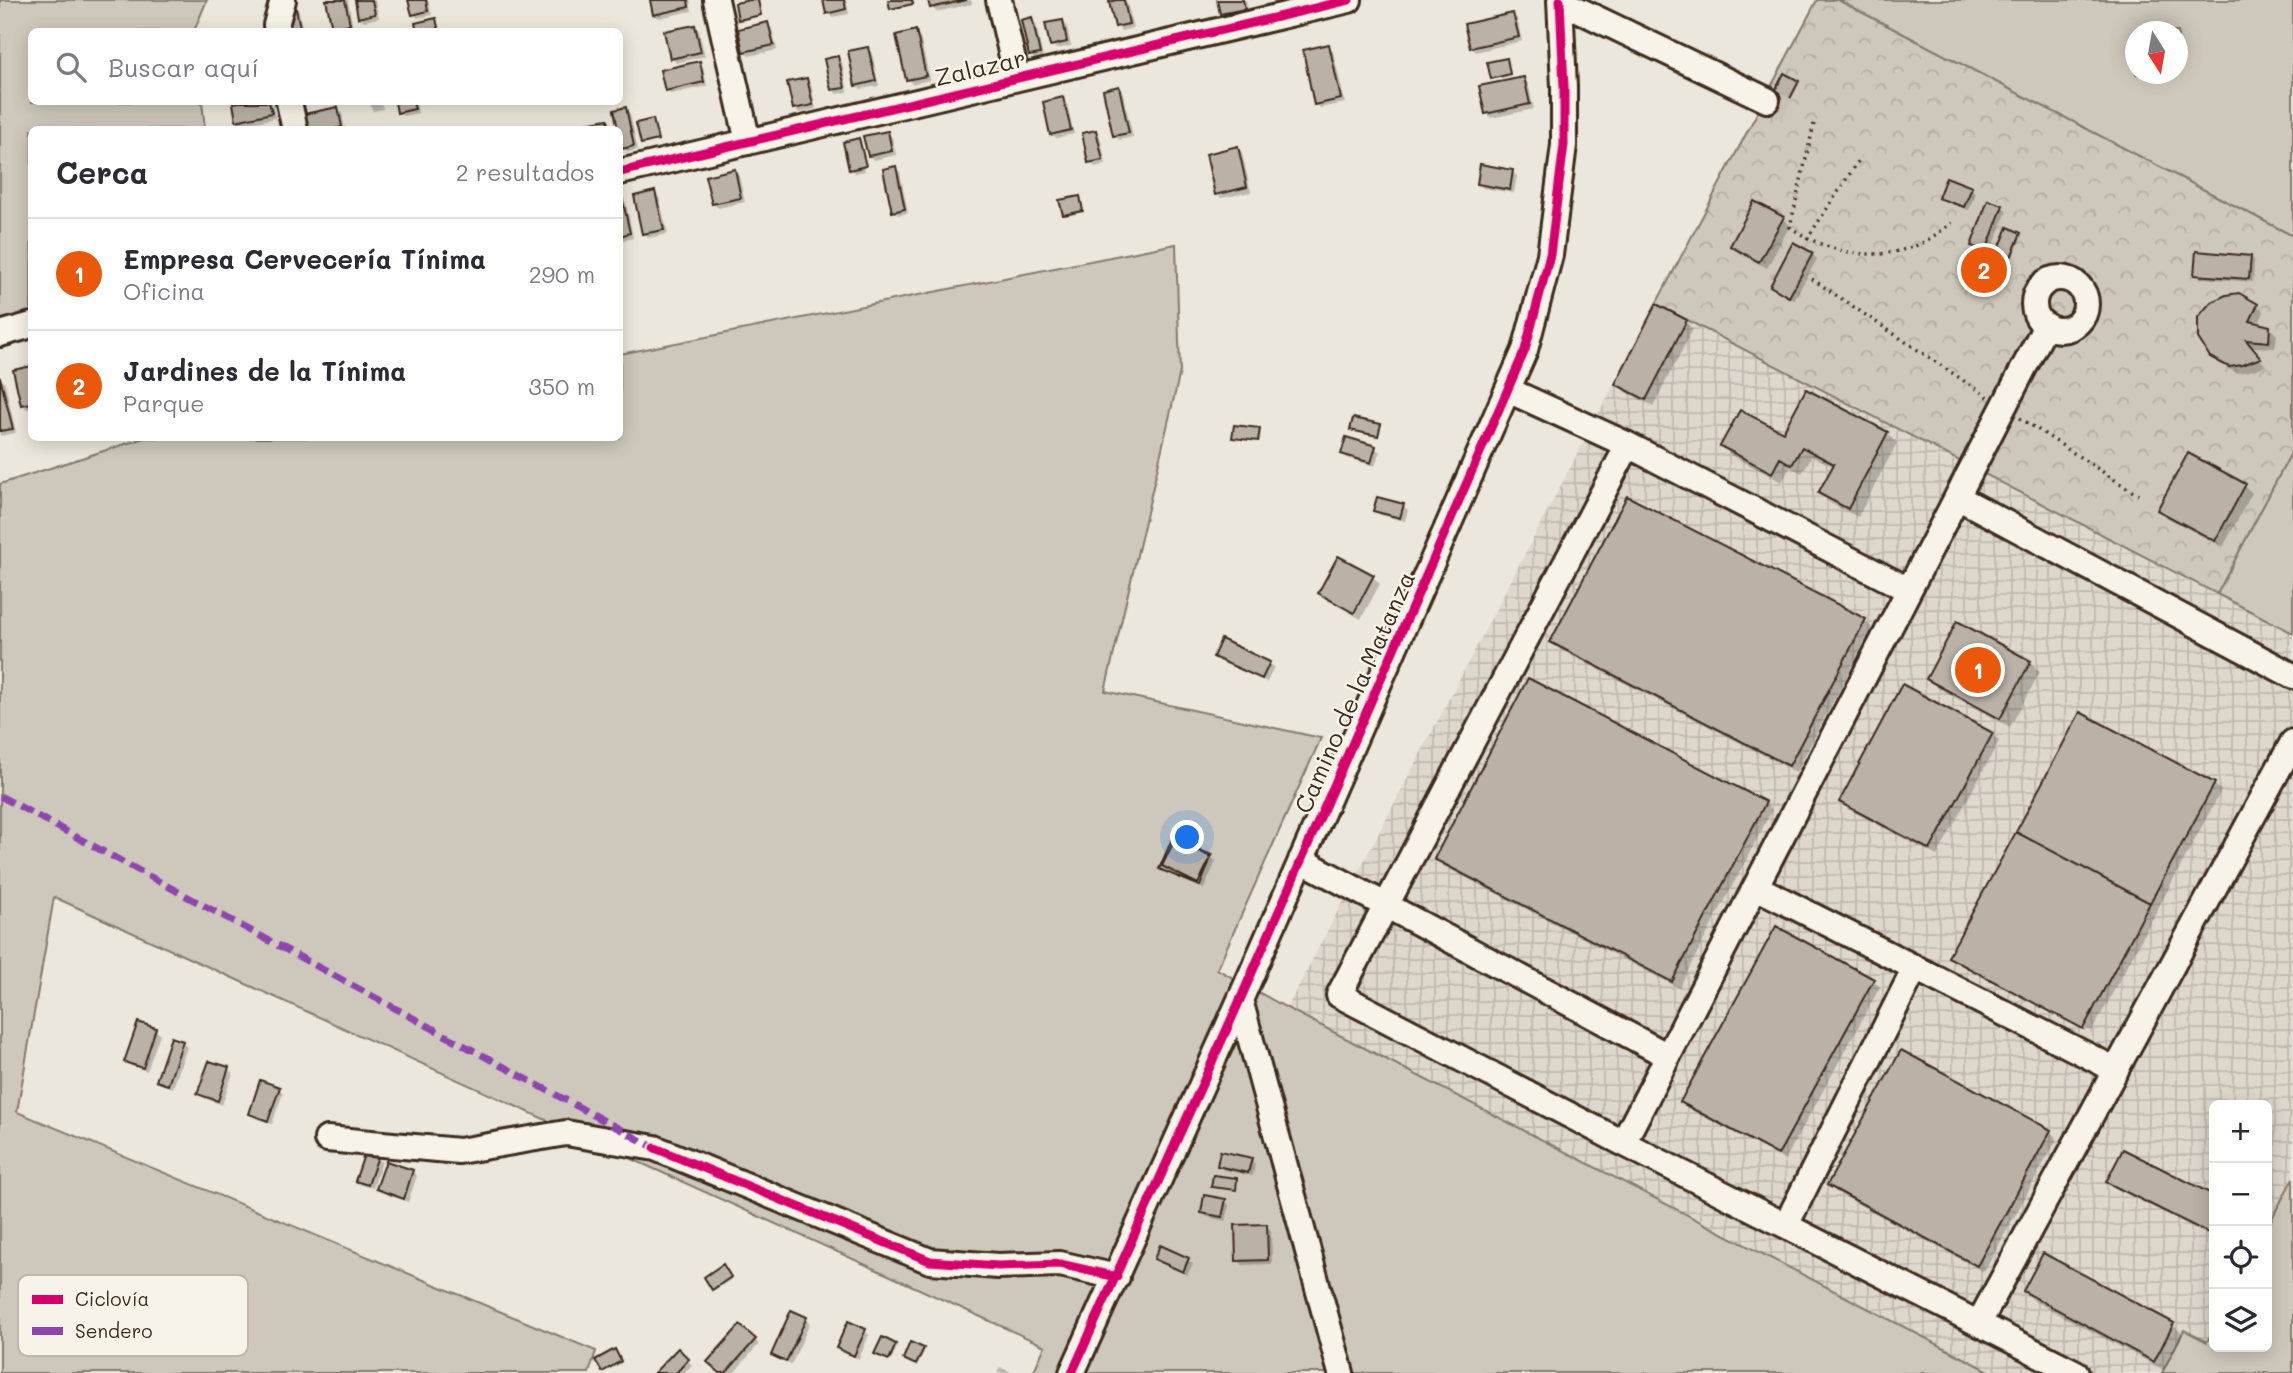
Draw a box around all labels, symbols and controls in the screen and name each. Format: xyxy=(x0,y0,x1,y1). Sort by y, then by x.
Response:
north arrow xyxy=(2125,21,2188,84)
search box xyxy=(28,28,623,105)
street label: Zalazar xyxy=(931,42,1029,92)
icon: search xyxy=(52,48,90,86)
text: Buscar aquí xyxy=(108,50,259,84)
text: Cerca xyxy=(56,152,148,192)
text: 2 resultados xyxy=(456,157,595,187)
text: Empresa Cervecería Tínima xyxy=(123,242,486,276)
pin: 2 xyxy=(1961,244,2007,296)
text: 1 xyxy=(74,259,84,289)
text: 290 m xyxy=(529,259,595,289)
text: Oficina xyxy=(123,276,205,306)
text: Jardines de la Tínima xyxy=(123,354,406,388)
text: 2 xyxy=(73,371,85,401)
text: 350 m xyxy=(528,371,595,401)
text: Parque xyxy=(123,388,205,418)
street label: Camino de la Matanza xyxy=(1287,566,1421,818)
pin: 1 xyxy=(1955,644,2001,696)
your location xyxy=(1170,820,1204,854)
map controls xyxy=(2209,1100,2272,1352)
button: + xyxy=(2209,1100,2272,1163)
button: − xyxy=(2209,1163,2272,1226)
button: locate xyxy=(2209,1226,2272,1289)
legend xyxy=(18,1275,248,1356)
text: Ciclovía xyxy=(75,1286,149,1311)
button: layers xyxy=(2209,1289,2272,1352)
text: Sendero xyxy=(75,1318,153,1343)

